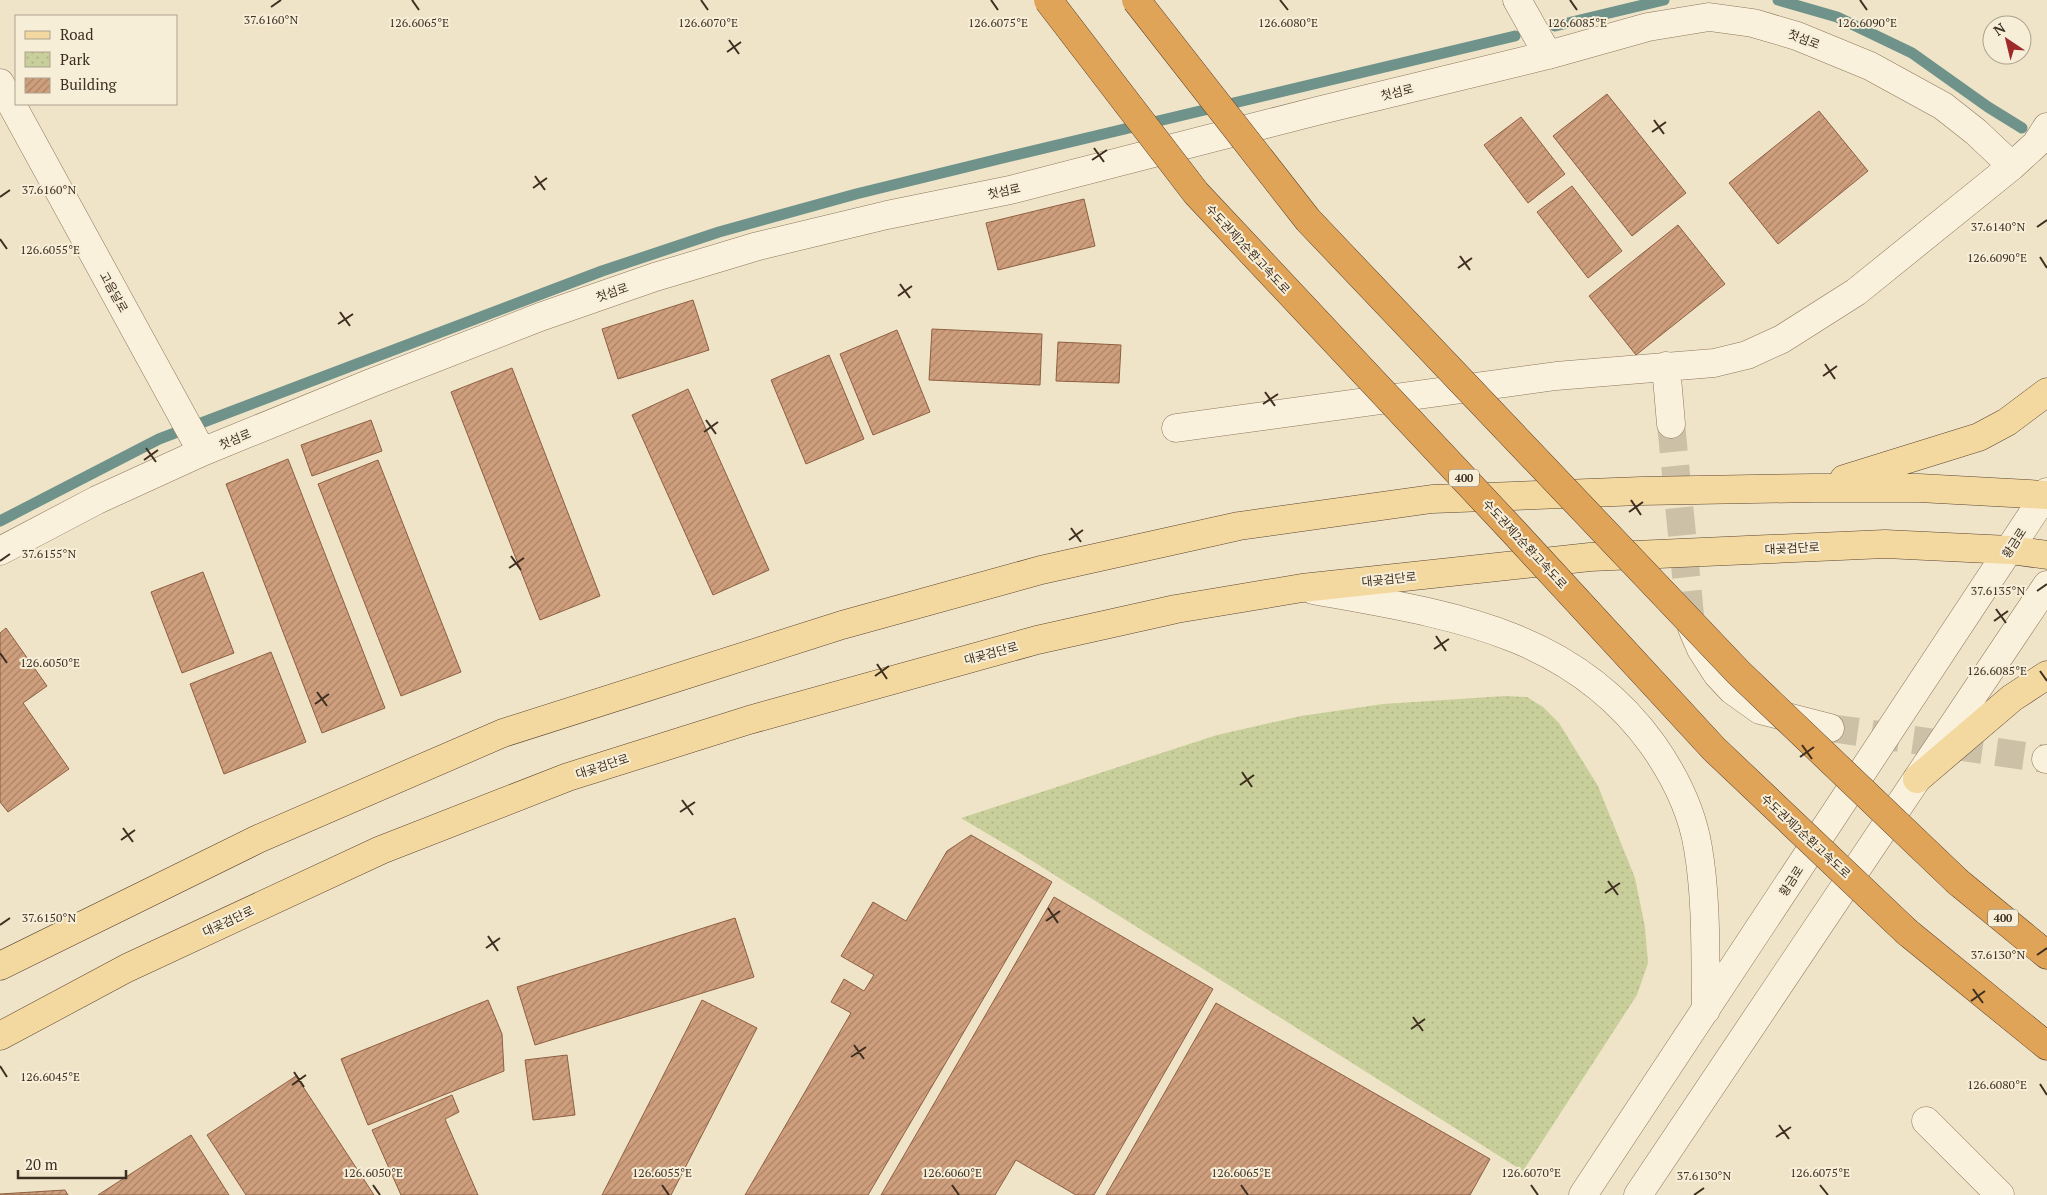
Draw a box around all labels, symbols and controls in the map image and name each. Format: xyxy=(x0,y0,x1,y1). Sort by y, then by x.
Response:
text: 37.6160°N xyxy=(244,12,298,27)
legend xyxy=(15,15,178,105)
text: 126.6065°E xyxy=(389,15,449,30)
text: 126.6070°E xyxy=(678,15,738,30)
text: 126.6075°E xyxy=(968,15,1028,30)
text: 126.6080°E xyxy=(1258,15,1318,30)
text: 126.6085°E xyxy=(1547,15,1607,30)
text: 126.6090°E xyxy=(1837,15,1897,30)
north arrow xyxy=(1982,15,2032,65)
text: N xyxy=(1989,18,2009,40)
text: Road xyxy=(60,24,93,44)
street label: 첫섬로 xyxy=(1786,26,1822,52)
text: Park xyxy=(60,49,90,69)
text: Building xyxy=(60,74,118,94)
street label: 첫섬로 xyxy=(1379,81,1415,103)
street label: 첫섬로 xyxy=(986,180,1022,202)
text: 37.6160°N xyxy=(22,182,76,197)
street label: 수도권제2순환고속도로 xyxy=(1203,201,1293,297)
text: 37.6140°N xyxy=(1971,219,2025,234)
text: 126.6055°E xyxy=(20,242,80,257)
text: 126.6090°E xyxy=(1967,250,2027,265)
street label: 고음달로 xyxy=(97,269,131,315)
street label: 첫섬로 xyxy=(594,280,630,304)
street label: 첫섬로 xyxy=(217,426,253,452)
road number: 400 xyxy=(1449,469,1479,486)
street label: 수도권제2순환고속도로 xyxy=(1480,496,1570,592)
street label: 황금로 xyxy=(1999,525,2029,561)
street label: 대곶검단로 xyxy=(1764,539,1820,557)
text: 37.6155°N xyxy=(22,546,76,561)
street label: 대곶검단로 xyxy=(1361,569,1417,589)
text: 37.6135°N xyxy=(1971,583,2025,598)
street label: 대곶검단로 xyxy=(962,639,1020,667)
text: 126.6050°E xyxy=(20,655,80,670)
text: 126.6085°E xyxy=(1967,663,2027,678)
street label: 대곶검단로 xyxy=(573,750,631,782)
street label: 수도권제2순환고속도로 xyxy=(1758,791,1854,881)
street label: 황금로 xyxy=(1776,863,1806,899)
street label: 대곶검단로 xyxy=(200,903,256,939)
text: 37.6150°N xyxy=(22,910,76,925)
road number: 400 xyxy=(1988,910,2018,926)
text: 37.6130°N xyxy=(1971,947,2025,962)
text: 126.6045°E xyxy=(20,1069,80,1084)
text: 126.6080°E xyxy=(1967,1077,2027,1092)
scale bar xyxy=(18,1148,125,1180)
text: 20 m xyxy=(25,1154,58,1174)
text: 126.6050°E xyxy=(343,1165,403,1180)
text: 126.6055°E xyxy=(632,1165,692,1180)
text: 126.6060°E xyxy=(922,1165,982,1180)
text: 126.6065°E xyxy=(1211,1165,1271,1180)
text: 126.6070°E xyxy=(1501,1165,1561,1180)
text: 126.6075°E xyxy=(1790,1165,1850,1180)
text: 37.6130°N xyxy=(1677,1168,1731,1183)

